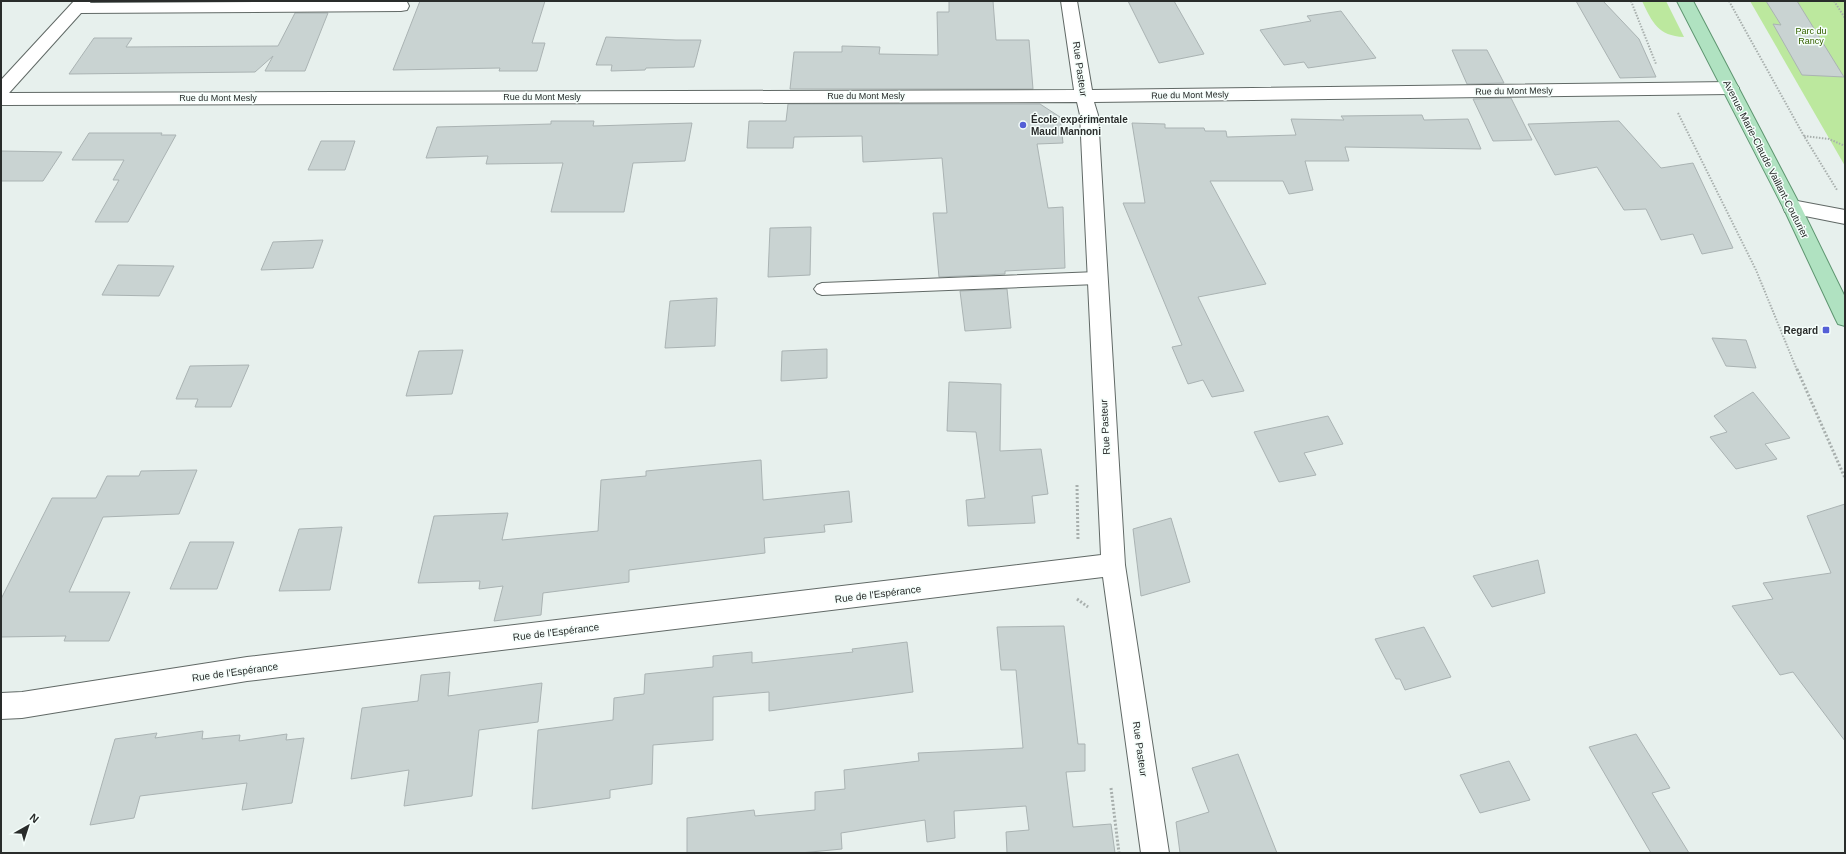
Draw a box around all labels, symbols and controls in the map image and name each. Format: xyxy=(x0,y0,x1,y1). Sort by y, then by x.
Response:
park label: Parc du Rancy xyxy=(1795,26,1827,46)
street label: Rue Pasteur xyxy=(1071,41,1089,98)
street label: Avenue Marie-Claude Vaillant-Couturier xyxy=(1721,78,1811,240)
street label: Rue du Mont Mesly xyxy=(1475,85,1553,97)
street label: Rue du Mont Mesly xyxy=(1151,89,1229,101)
street label: Rue du Mont Mesly xyxy=(827,91,905,101)
street label: Rue du Mont Mesly xyxy=(503,92,581,102)
street label: Rue du Mont Mesly xyxy=(179,93,257,103)
place label: École expérimentale Maud Mannoni xyxy=(1031,113,1128,137)
marker: École expérimentale Maud Mannoni xyxy=(1018,120,1028,130)
place label: Regard xyxy=(1784,325,1818,336)
marker: Regard xyxy=(1821,325,1831,335)
street label: Rue Pasteur xyxy=(1098,398,1112,455)
street label: Rue de l'Espérance xyxy=(834,583,922,605)
street label: Rue de l'Espérance xyxy=(512,621,600,643)
street label: Rue de l'Espérance xyxy=(191,660,279,683)
street label: Rue Pasteur xyxy=(1131,721,1149,778)
north arrow xyxy=(8,806,48,846)
text: N xyxy=(27,811,41,825)

